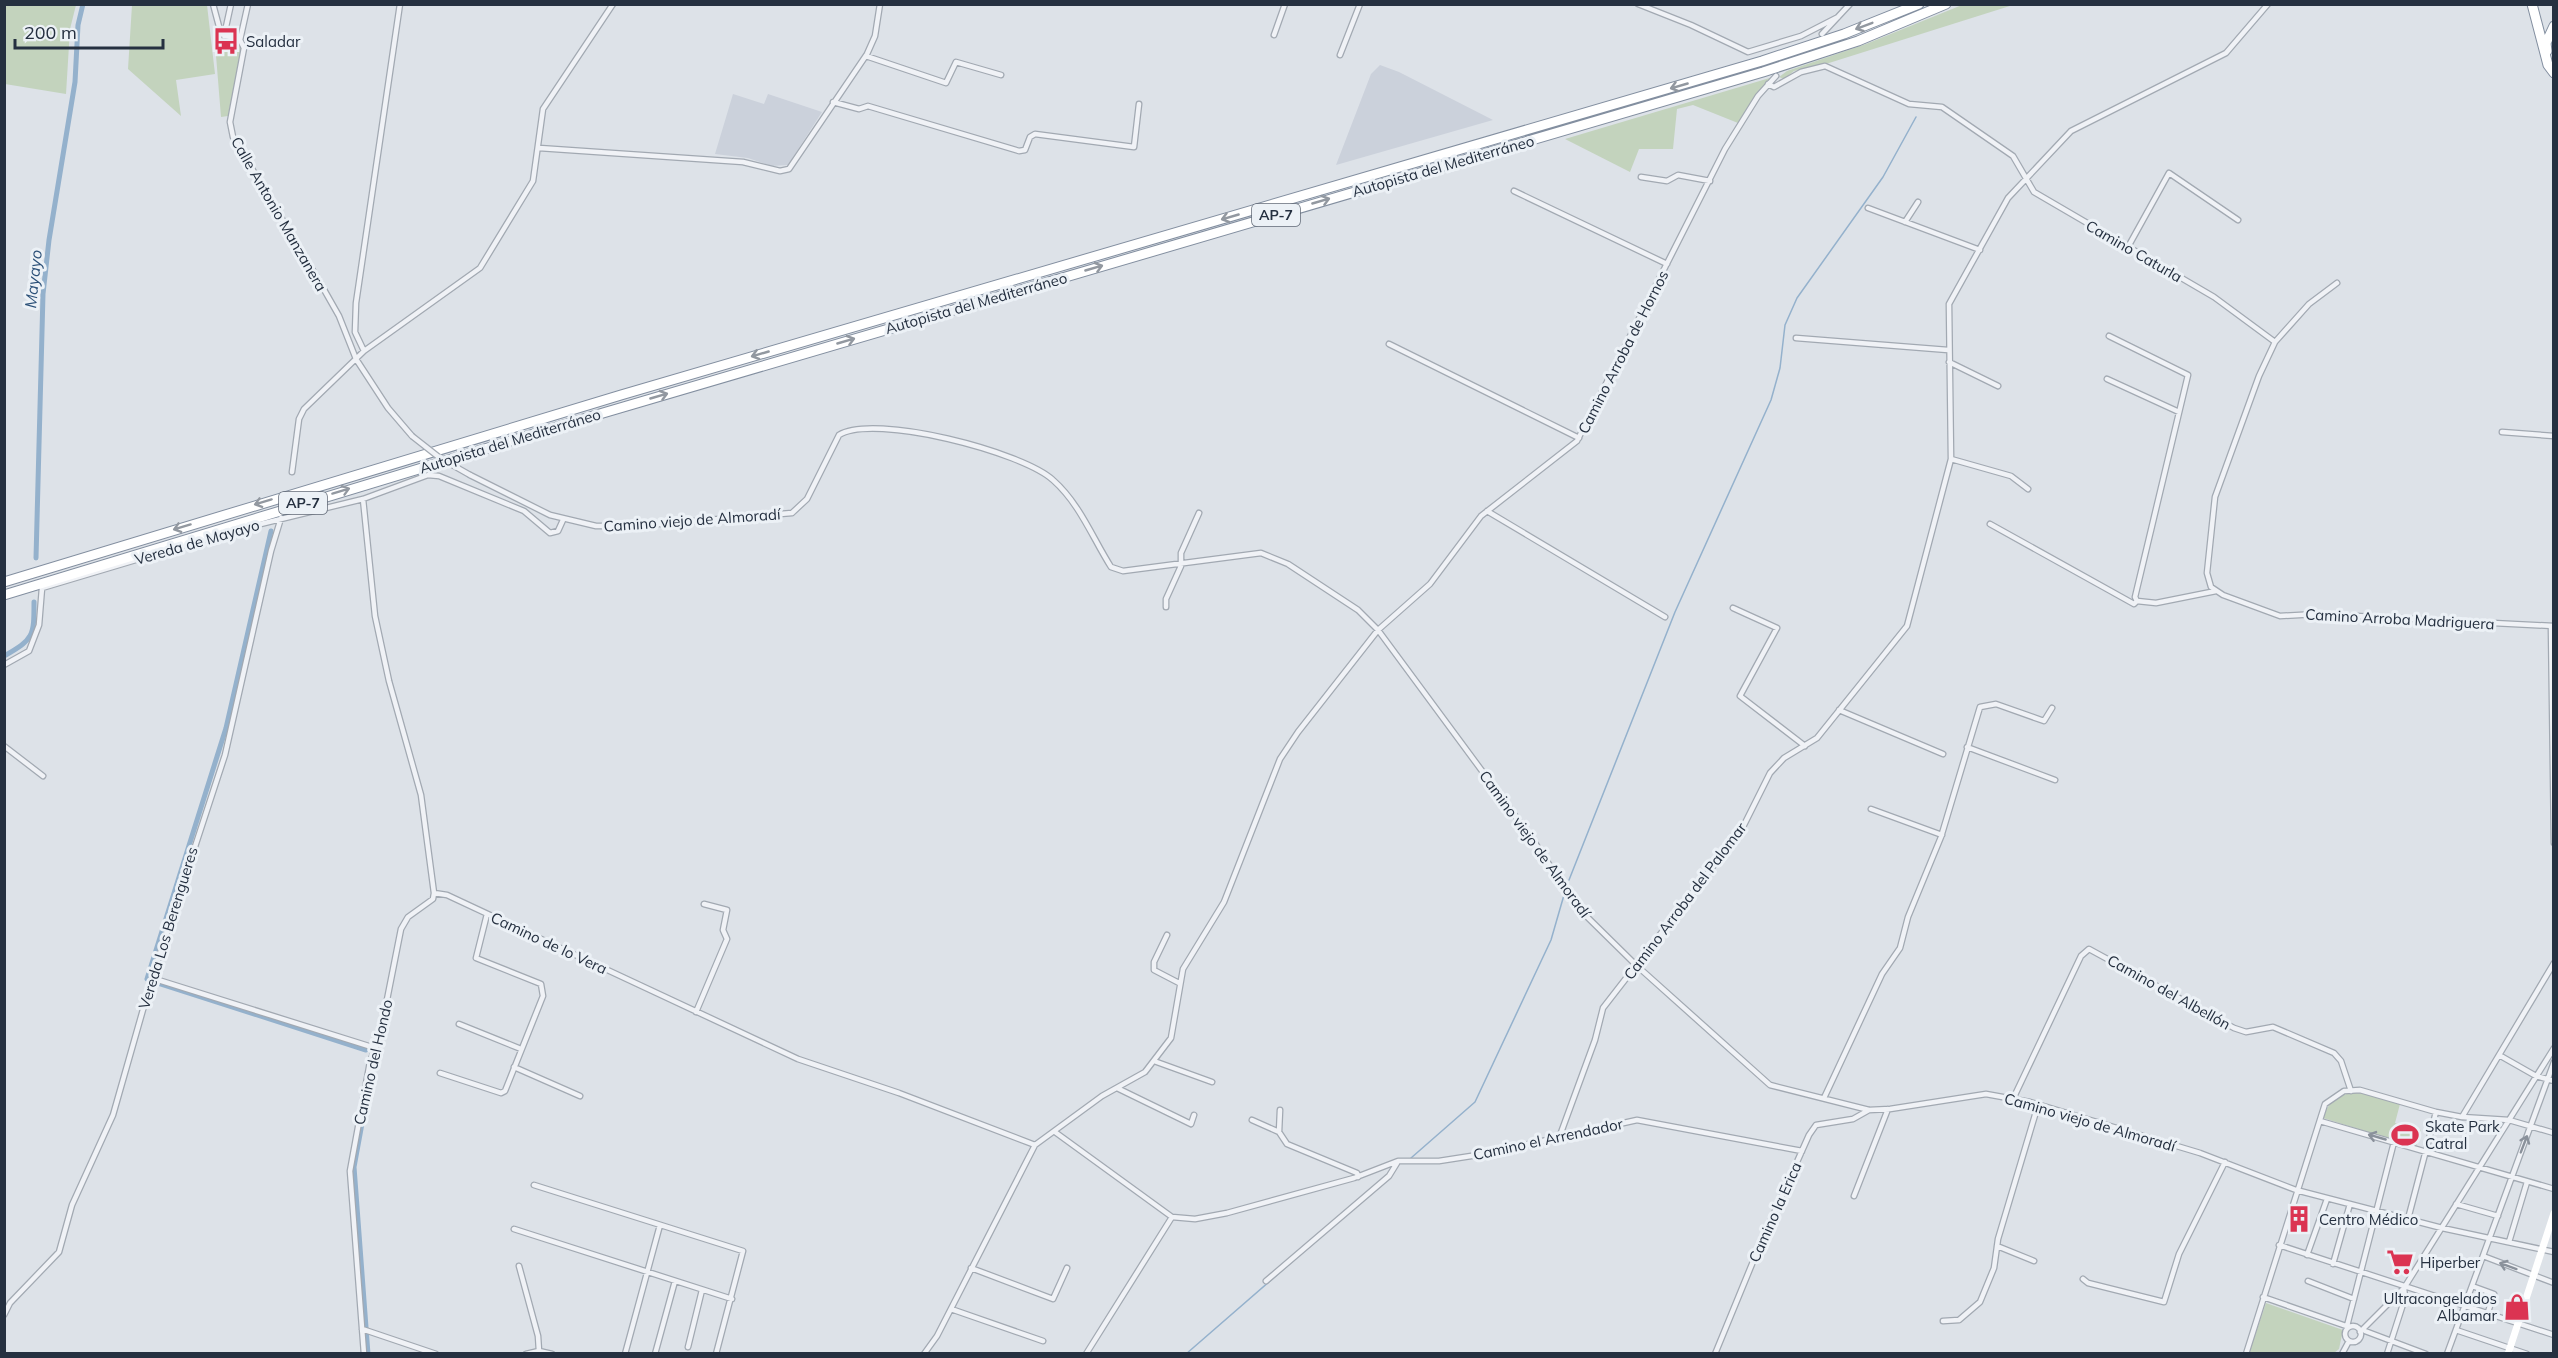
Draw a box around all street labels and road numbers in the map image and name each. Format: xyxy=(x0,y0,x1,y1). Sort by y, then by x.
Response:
street label: Autopista del Mediterráneo xyxy=(1350,131,1536,201)
street label: Calle Antonio Manzanera xyxy=(227,133,331,295)
road number: AP-7 xyxy=(1252,204,1300,226)
street label: Camino Caturla xyxy=(2082,216,2186,286)
street label: Camino Arroba de Hornos xyxy=(1574,267,1672,437)
street label: Autopista del Mediterráneo xyxy=(883,268,1069,338)
street label: Autopista del Mediterráneo xyxy=(417,404,603,478)
road number: AP-7 xyxy=(279,492,327,514)
street label: Camino viejo de Almoradí xyxy=(603,504,782,536)
street label: Vereda de Mayayo xyxy=(132,515,262,569)
street label: Camino Arroba Madriguera xyxy=(2305,605,2495,633)
street label: Camino viejo de Almoradí xyxy=(1475,767,1596,922)
street label: Camino Arroba del Palomar xyxy=(1620,818,1751,983)
street label: Vereda Los Berengueres xyxy=(134,845,202,1011)
street label: Camino de lo Vera xyxy=(488,908,610,978)
street label: Camino del Albellón xyxy=(2104,950,2234,1034)
street label: Camino del Hondo xyxy=(349,997,397,1127)
street label: Camino viejo de Almoradí xyxy=(2002,1088,2179,1156)
street label: Camino el Arrendador xyxy=(1471,1114,1625,1164)
street label: Camino la Erica xyxy=(1744,1159,1806,1265)

